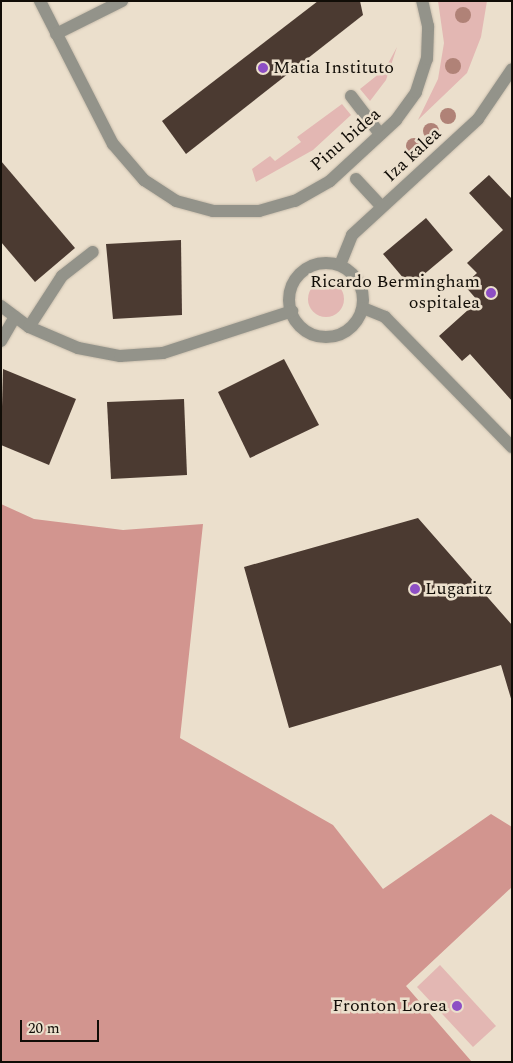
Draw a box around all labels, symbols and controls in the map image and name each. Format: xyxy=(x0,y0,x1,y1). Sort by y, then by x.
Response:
place label: Matia Instituto xyxy=(273,57,394,79)
marker: Matia Instituto xyxy=(257,62,269,74)
street label: Pinu bidea xyxy=(307,104,385,176)
street label: Iza kalea xyxy=(380,123,446,187)
place label: Ricardo Bermingham ospitalea xyxy=(310,272,480,314)
marker: Ricardo Bermingham ospitalea xyxy=(484,286,498,300)
place label: Lugaritz xyxy=(425,578,493,600)
marker: Lugaritz xyxy=(409,583,421,595)
place label: Fronton Lorea xyxy=(332,995,447,1017)
marker: Fronton Lorea xyxy=(451,1000,463,1012)
scale bar xyxy=(22,1010,101,1042)
text: 20 m xyxy=(28,1017,60,1040)

